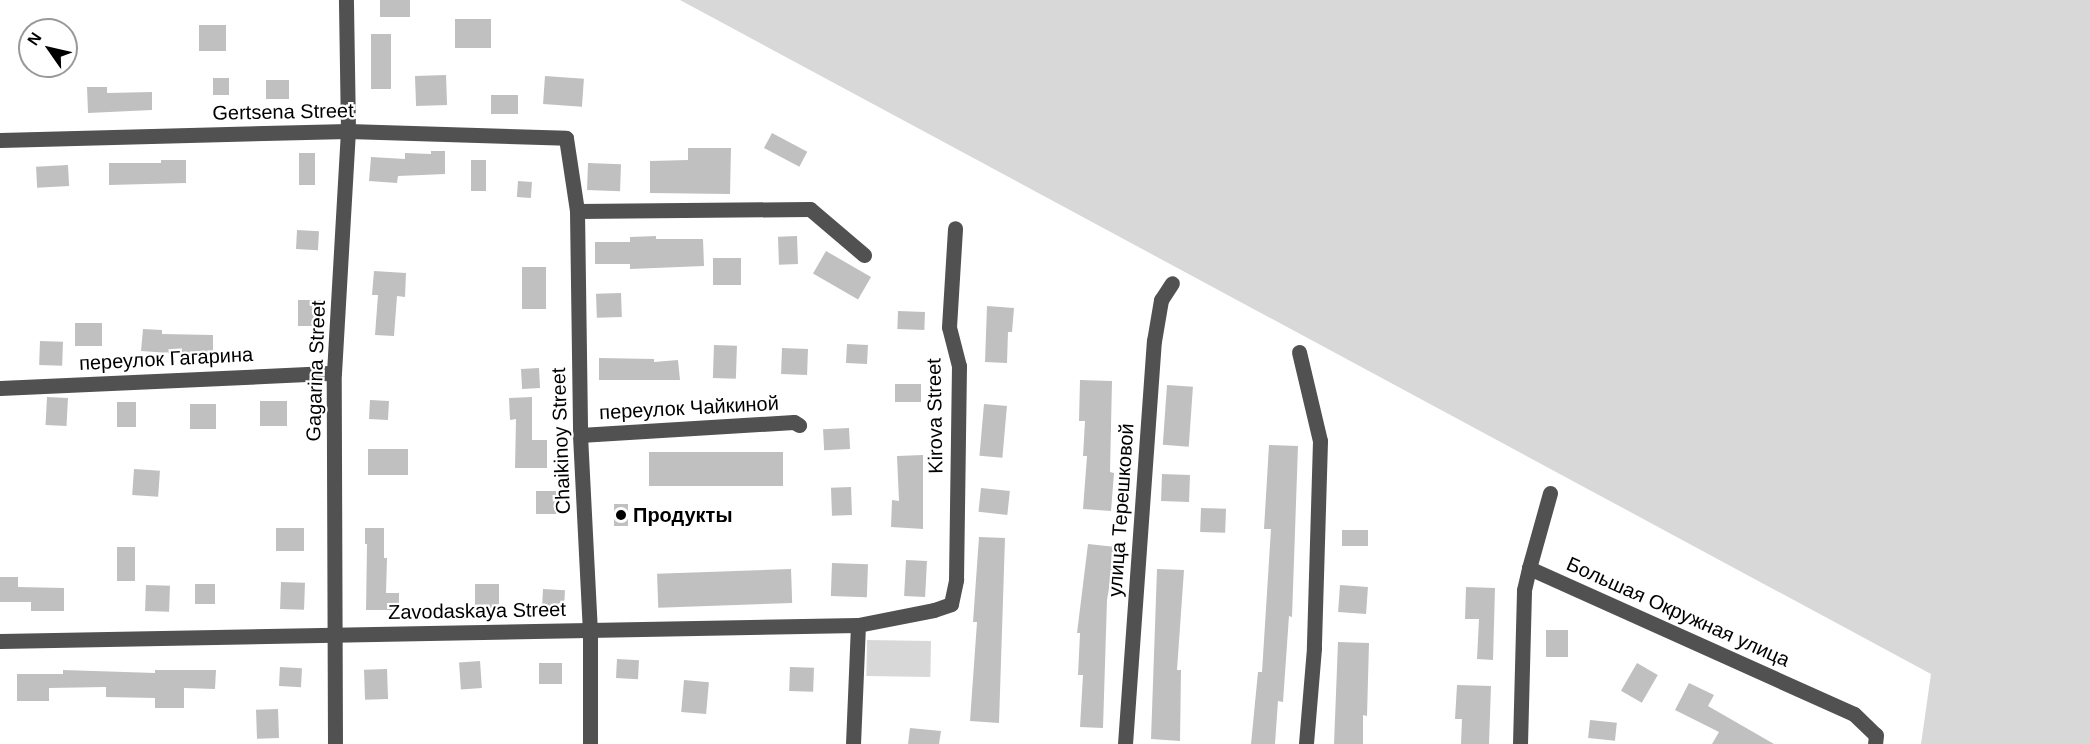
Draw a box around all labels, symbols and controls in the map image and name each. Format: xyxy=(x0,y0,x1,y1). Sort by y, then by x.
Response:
north arrow xyxy=(18,18,78,78)
text: N xyxy=(24,29,45,48)
street label: Gertsena Street xyxy=(212,99,354,125)
street label: Gagarina Street xyxy=(302,300,330,442)
street label: переулок Гагарина xyxy=(78,342,254,376)
street label: Kirova Street xyxy=(922,358,948,474)
street label: Chaikinoy Street xyxy=(546,367,576,515)
street label: переулок Чайкиной xyxy=(599,391,779,425)
street label: улица Терешковой xyxy=(1103,422,1139,598)
place label: Продукты xyxy=(633,503,732,527)
marker: Продукты xyxy=(614,508,628,522)
street label: Большая Окружная улица xyxy=(1563,552,1793,672)
street label: Zavodaskaya Street xyxy=(388,597,566,625)

